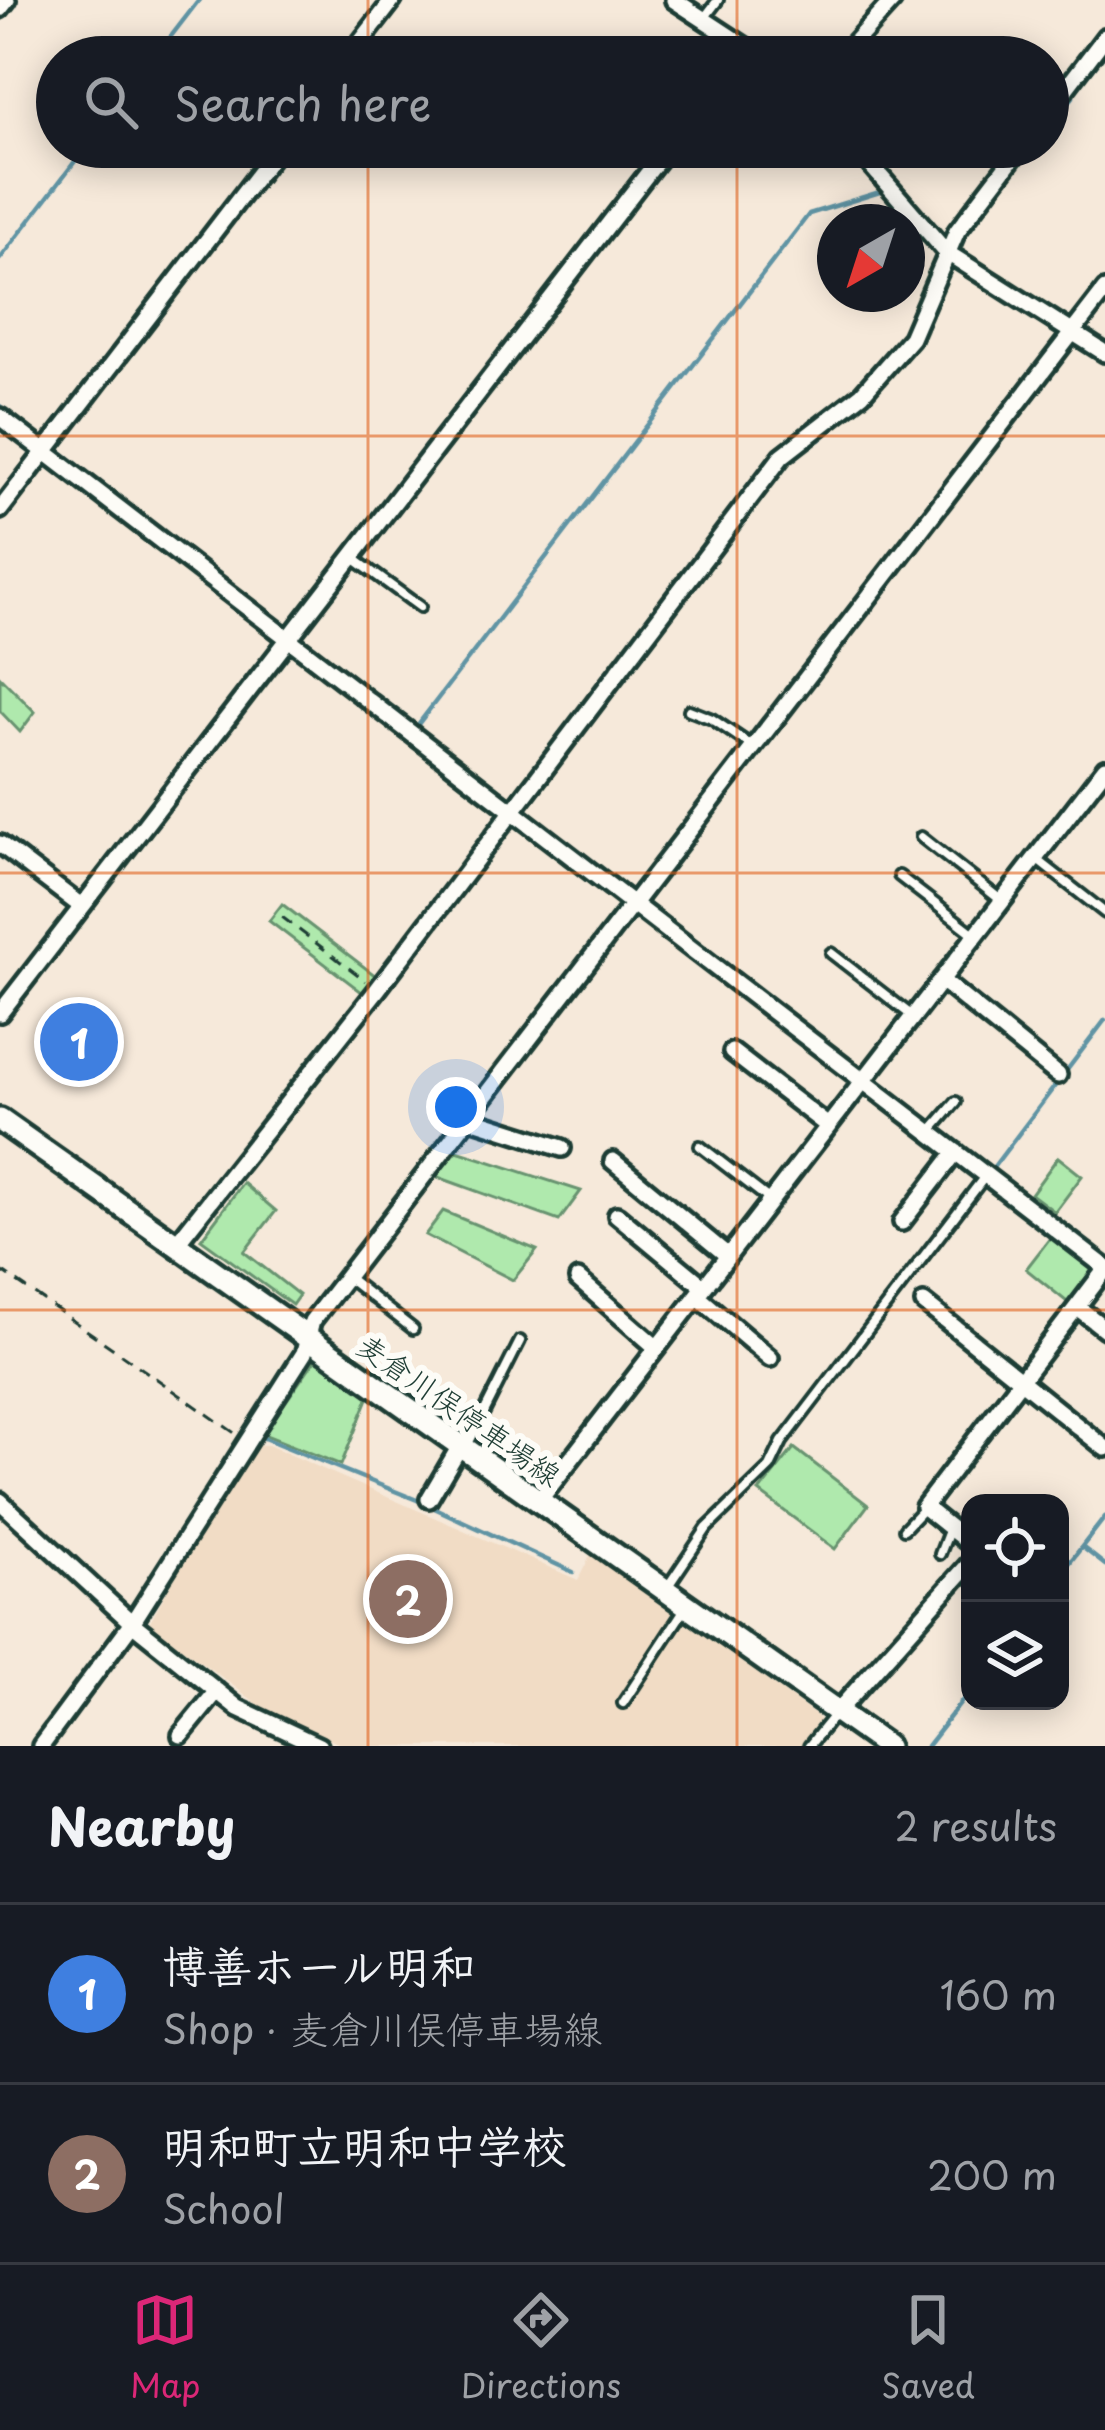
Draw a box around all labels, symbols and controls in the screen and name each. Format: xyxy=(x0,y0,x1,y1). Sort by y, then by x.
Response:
search box xyxy=(36,36,1069,168)
text: Search here xyxy=(174,68,431,136)
icon: search xyxy=(78,69,144,135)
north arrow xyxy=(817,204,925,312)
pin: 1 xyxy=(40,997,118,1087)
your location xyxy=(426,1077,486,1137)
street label: 麦倉川俣停車場線 xyxy=(349,1322,571,1496)
map controls xyxy=(961,1494,1069,1710)
button: locate xyxy=(961,1494,1069,1602)
pin: 2 xyxy=(369,1554,447,1644)
button: layers xyxy=(961,1602,1069,1710)
text: Nearby xyxy=(48,1786,235,1863)
text: 2 results xyxy=(895,1795,1057,1854)
text: 博善ホール明和 xyxy=(162,1930,475,1998)
text: 1 xyxy=(78,1964,96,2023)
text: 160 m xyxy=(940,1964,1057,2023)
text: Shop · 麦倉川俣停車場線 xyxy=(162,1998,602,2057)
text: 明和町立明和中学校 xyxy=(162,2110,567,2178)
text: 2 xyxy=(73,2144,101,2203)
text: 200 m xyxy=(927,2144,1057,2203)
text: School xyxy=(162,2178,285,2237)
tab: Map xyxy=(130,2287,201,2409)
tab: Directions xyxy=(461,2287,621,2409)
tab: Saved xyxy=(881,2287,975,2409)

